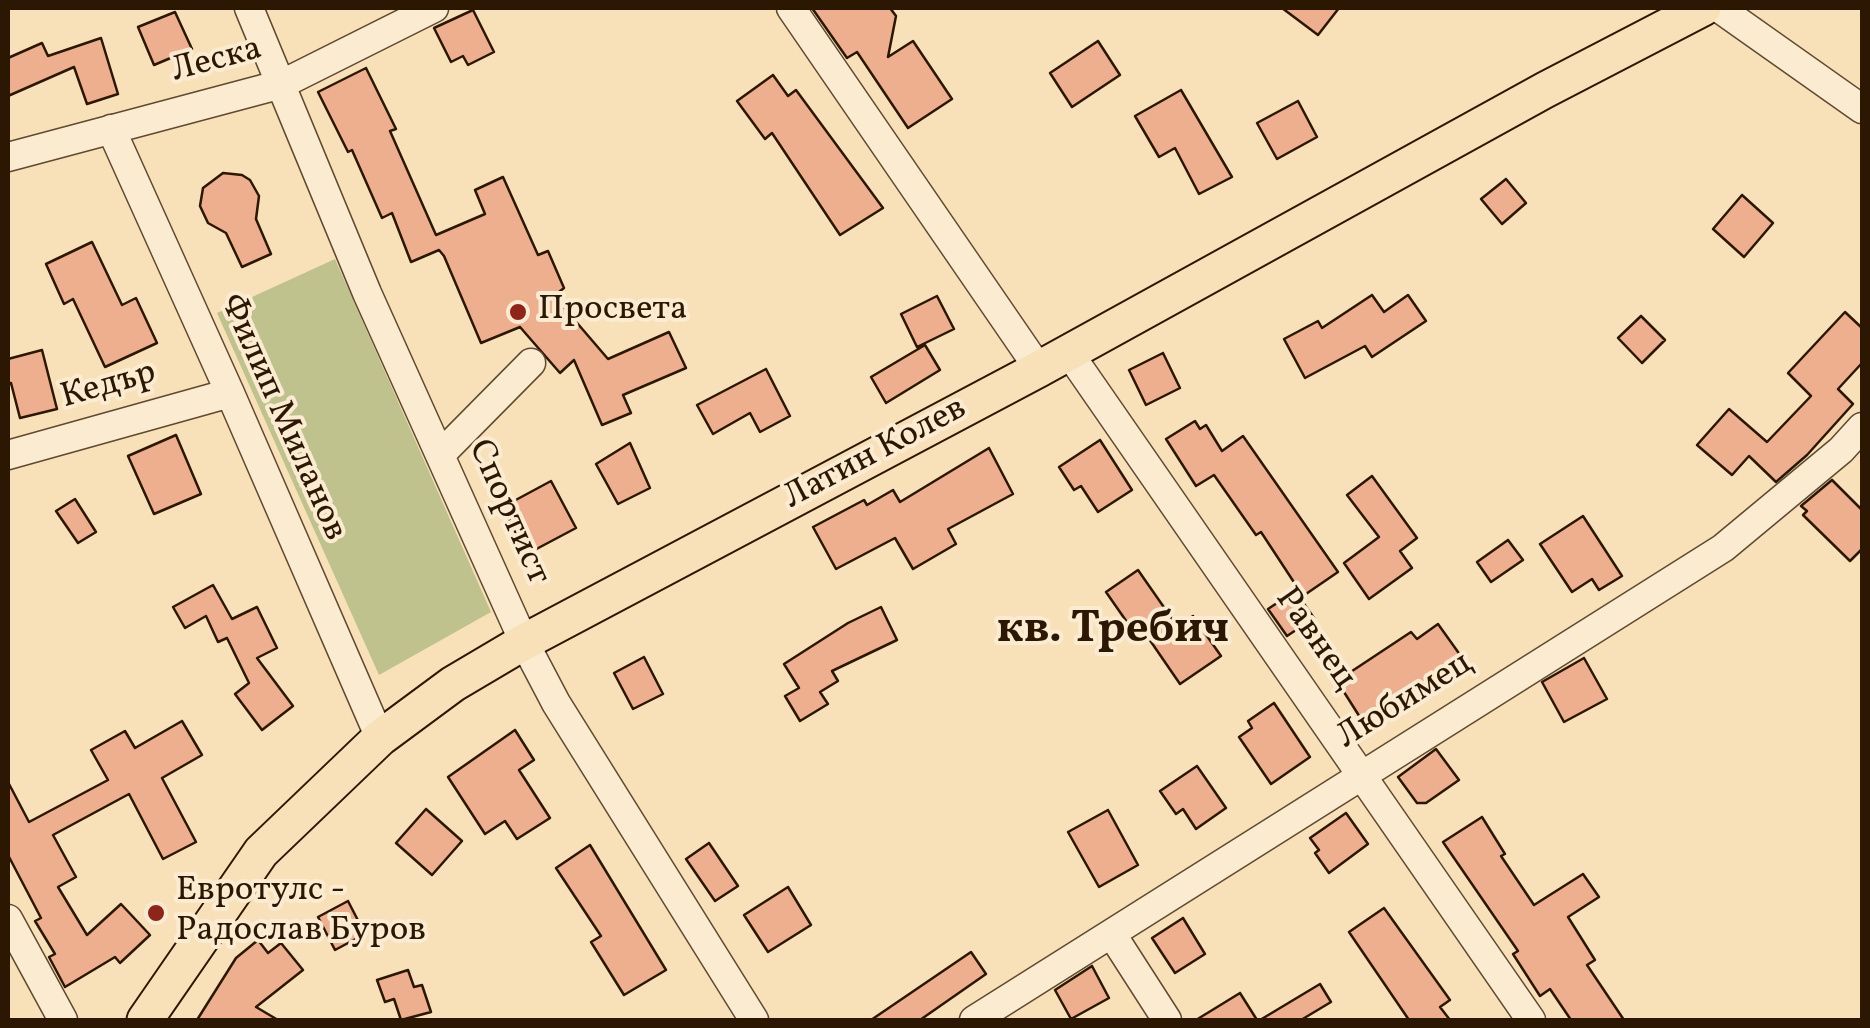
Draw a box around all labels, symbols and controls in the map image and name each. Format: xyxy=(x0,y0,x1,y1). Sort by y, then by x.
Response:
street label: Леска xyxy=(167,30,267,94)
street label: Филип Миланов xyxy=(208,288,354,548)
place label: Просвета xyxy=(538,291,687,333)
marker: Просвета xyxy=(507,301,529,323)
street label: Кедър xyxy=(57,353,161,421)
street label: Латин Колев xyxy=(777,389,975,521)
street label: Спортист xyxy=(457,434,557,592)
street label: Равнец xyxy=(1264,581,1364,699)
district label: кв. Требич xyxy=(997,606,1229,660)
street label: Любимец xyxy=(1330,644,1482,760)
place label: Евротулс - Радослав Буров xyxy=(176,872,426,954)
marker: Евротулс - Радослав Буров xyxy=(145,902,167,924)

